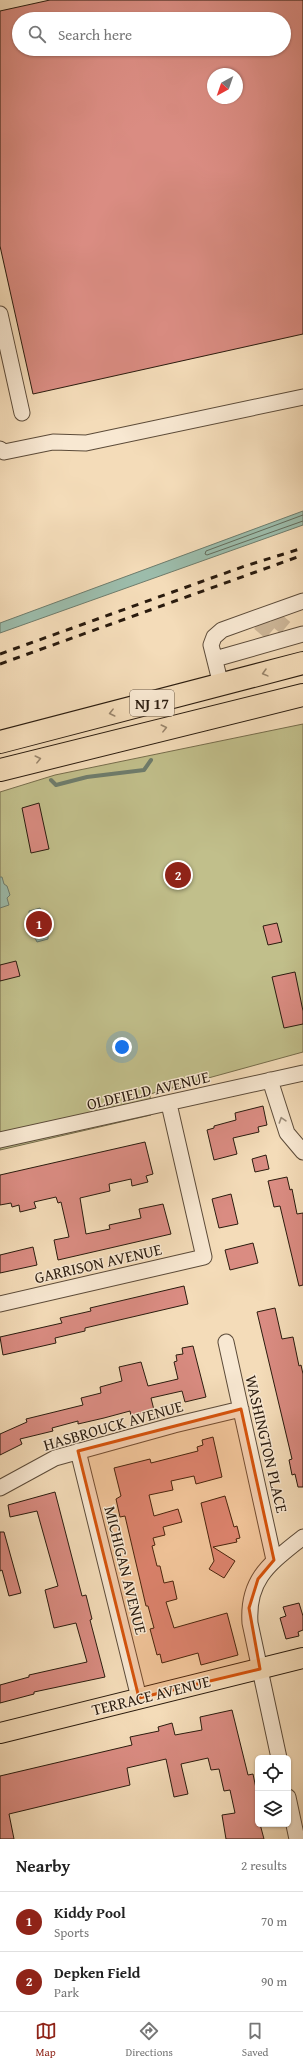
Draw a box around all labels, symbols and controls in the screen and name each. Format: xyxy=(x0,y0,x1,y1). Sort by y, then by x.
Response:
search box xyxy=(12,12,291,56)
icon: search xyxy=(26,23,48,45)
text: Search here xyxy=(58,24,132,45)
north arrow xyxy=(207,68,243,104)
one-way arrow xyxy=(262,668,269,677)
road number: NJ 17 xyxy=(130,690,174,716)
one-way arrow xyxy=(109,708,116,717)
one-way arrow xyxy=(160,724,167,732)
one-way arrow xyxy=(34,755,41,764)
pin: 2 xyxy=(165,860,191,890)
pin: 1 xyxy=(26,909,52,939)
your location xyxy=(112,1037,132,1057)
street label: OLDFIELD AVENUE xyxy=(84,1064,212,1116)
one-way arrow xyxy=(279,1117,287,1124)
street label: GARRISON AVENUE xyxy=(32,1237,164,1289)
street label: WASHINGTON PLACE xyxy=(239,1373,295,1515)
street label: HASBROUCK AVENUE xyxy=(40,1394,186,1456)
street label: MICHIGAN AVENUE xyxy=(98,1503,154,1637)
street label: TERRACE AVENUE xyxy=(89,1669,213,1721)
map controls xyxy=(255,1755,291,1827)
button: locate xyxy=(255,1755,291,1791)
button: layers xyxy=(255,1791,291,1827)
text: Nearby xyxy=(16,1853,70,1878)
text: 2 results xyxy=(241,1856,287,1875)
text: Kiddy Pool xyxy=(54,1902,126,1923)
text: 1 xyxy=(26,1912,32,1931)
text: 70 m xyxy=(261,1912,287,1931)
text: Sports xyxy=(54,1923,89,1942)
text: Depken Field xyxy=(54,1962,140,1983)
text: 2 xyxy=(26,1972,32,1991)
text: 90 m xyxy=(261,1972,287,1991)
text: Park xyxy=(54,1983,79,2002)
tab: Map xyxy=(35,2020,57,2060)
tab: Directions xyxy=(126,2020,173,2060)
tab: Saved xyxy=(242,2020,268,2060)

